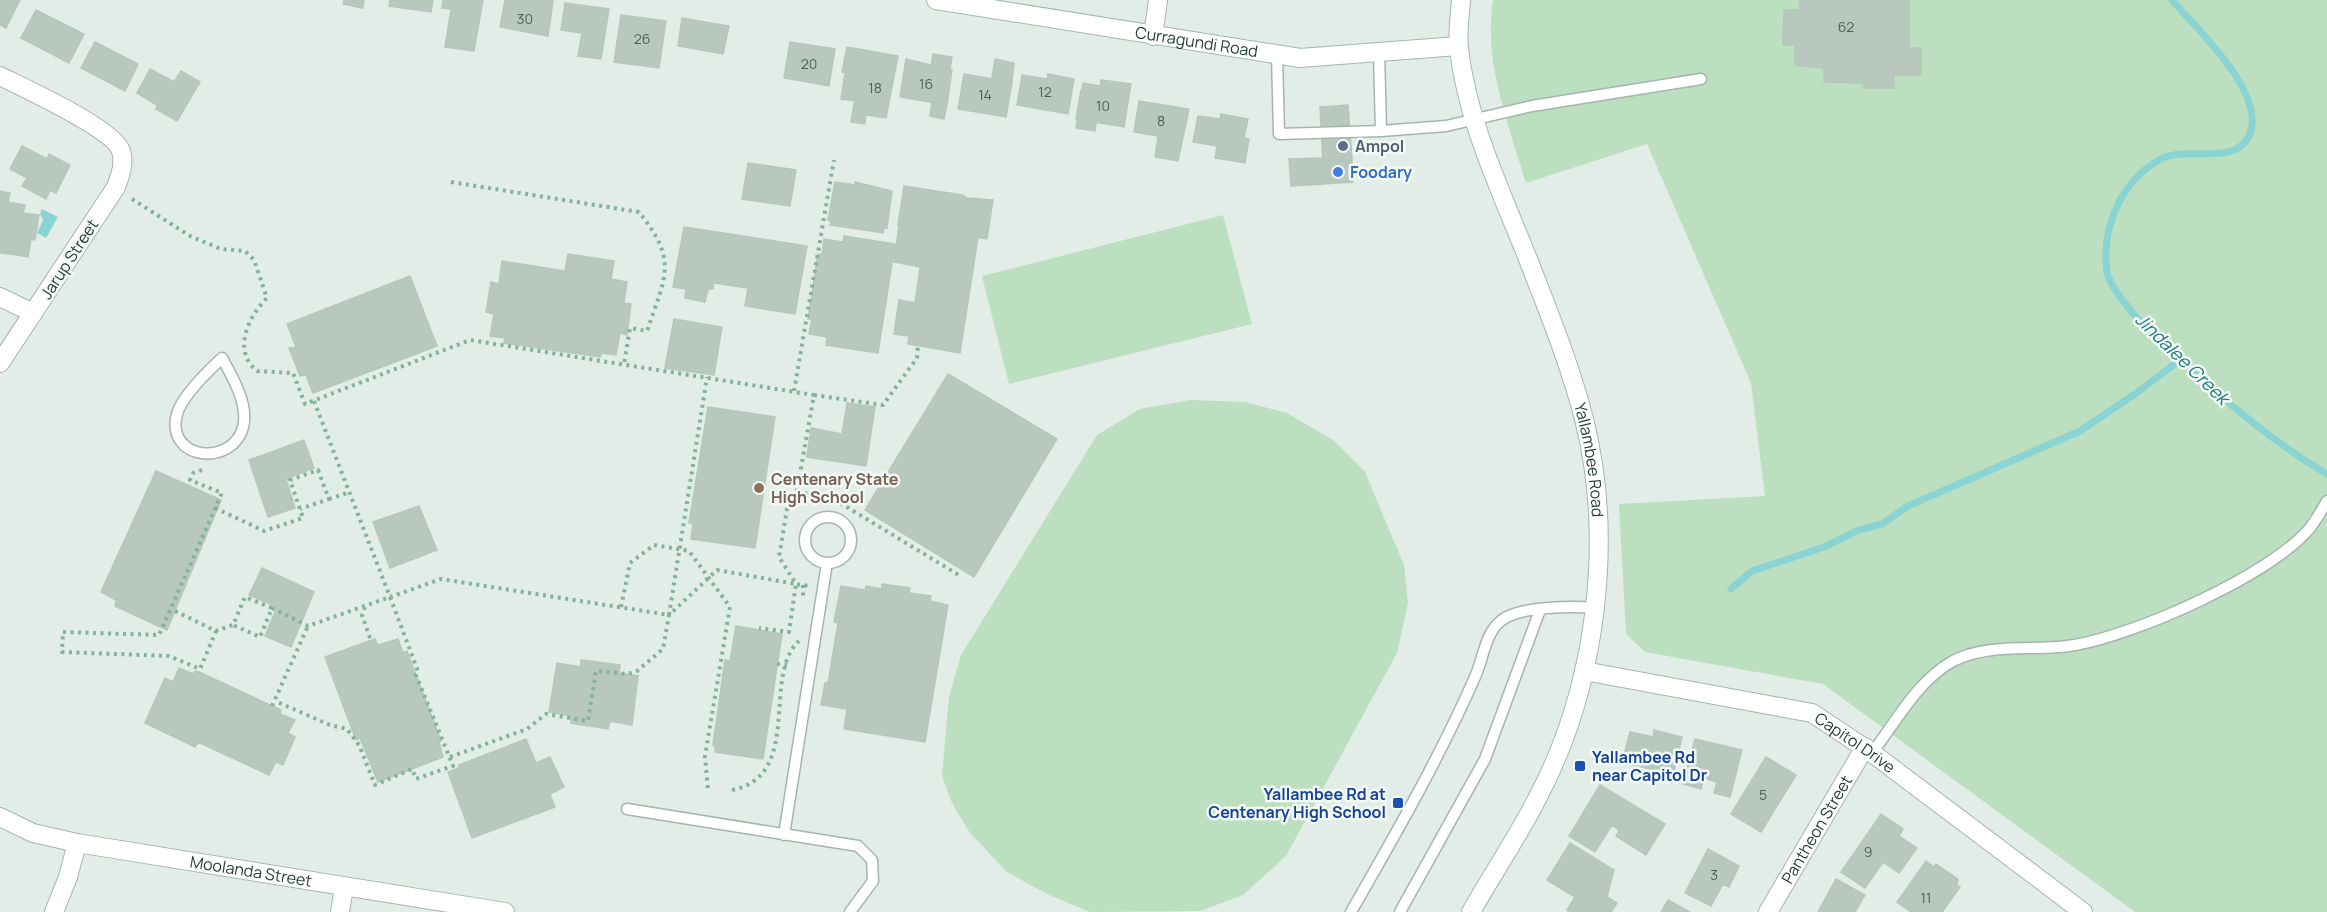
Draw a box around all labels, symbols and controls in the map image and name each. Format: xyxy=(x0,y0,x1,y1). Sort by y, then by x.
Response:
house number: 30 xyxy=(517,9,533,28)
house number: 62 xyxy=(1838,17,1854,36)
street label: Curragundi Road xyxy=(1134,21,1260,62)
house number: 26 xyxy=(634,29,650,48)
house number: 20 xyxy=(801,54,817,73)
house number: 16 xyxy=(919,74,933,93)
house number: 18 xyxy=(868,78,882,97)
house number: 12 xyxy=(1038,82,1052,101)
house number: 14 xyxy=(978,85,992,104)
house number: 10 xyxy=(1096,96,1110,115)
house number: 8 xyxy=(1157,111,1165,130)
place label: Ampol xyxy=(1355,135,1404,157)
marker: Ampol xyxy=(1336,139,1350,153)
place label: Foodary xyxy=(1350,161,1412,183)
marker: Foodary xyxy=(1331,165,1345,179)
street label: Jarup Street xyxy=(35,215,103,303)
water label: Jindalee Creek xyxy=(2131,307,2237,411)
street label: Yallambee Road xyxy=(1569,400,1609,518)
place label: Centenary State High School xyxy=(771,468,899,508)
marker: Centenary State High School xyxy=(752,481,766,495)
street label: Capitol Drive xyxy=(1810,707,1900,778)
place label: Yallambee Rd near Capitol Dr xyxy=(1592,746,1707,786)
marker: Yallambee Rd near Capitol Dr xyxy=(1573,759,1587,773)
street label: Pantheon Street xyxy=(1776,771,1857,888)
place label: Yallambee Rd at Centenary High School xyxy=(1208,783,1386,823)
house number: 5 xyxy=(1759,785,1767,804)
marker: Yallambee Rd at Centenary High School xyxy=(1391,796,1405,810)
house number: 9 xyxy=(1864,842,1872,861)
street label: Moolanda Street xyxy=(188,850,313,892)
house number: 3 xyxy=(1710,865,1718,884)
house number: 11 xyxy=(1921,888,1931,907)

